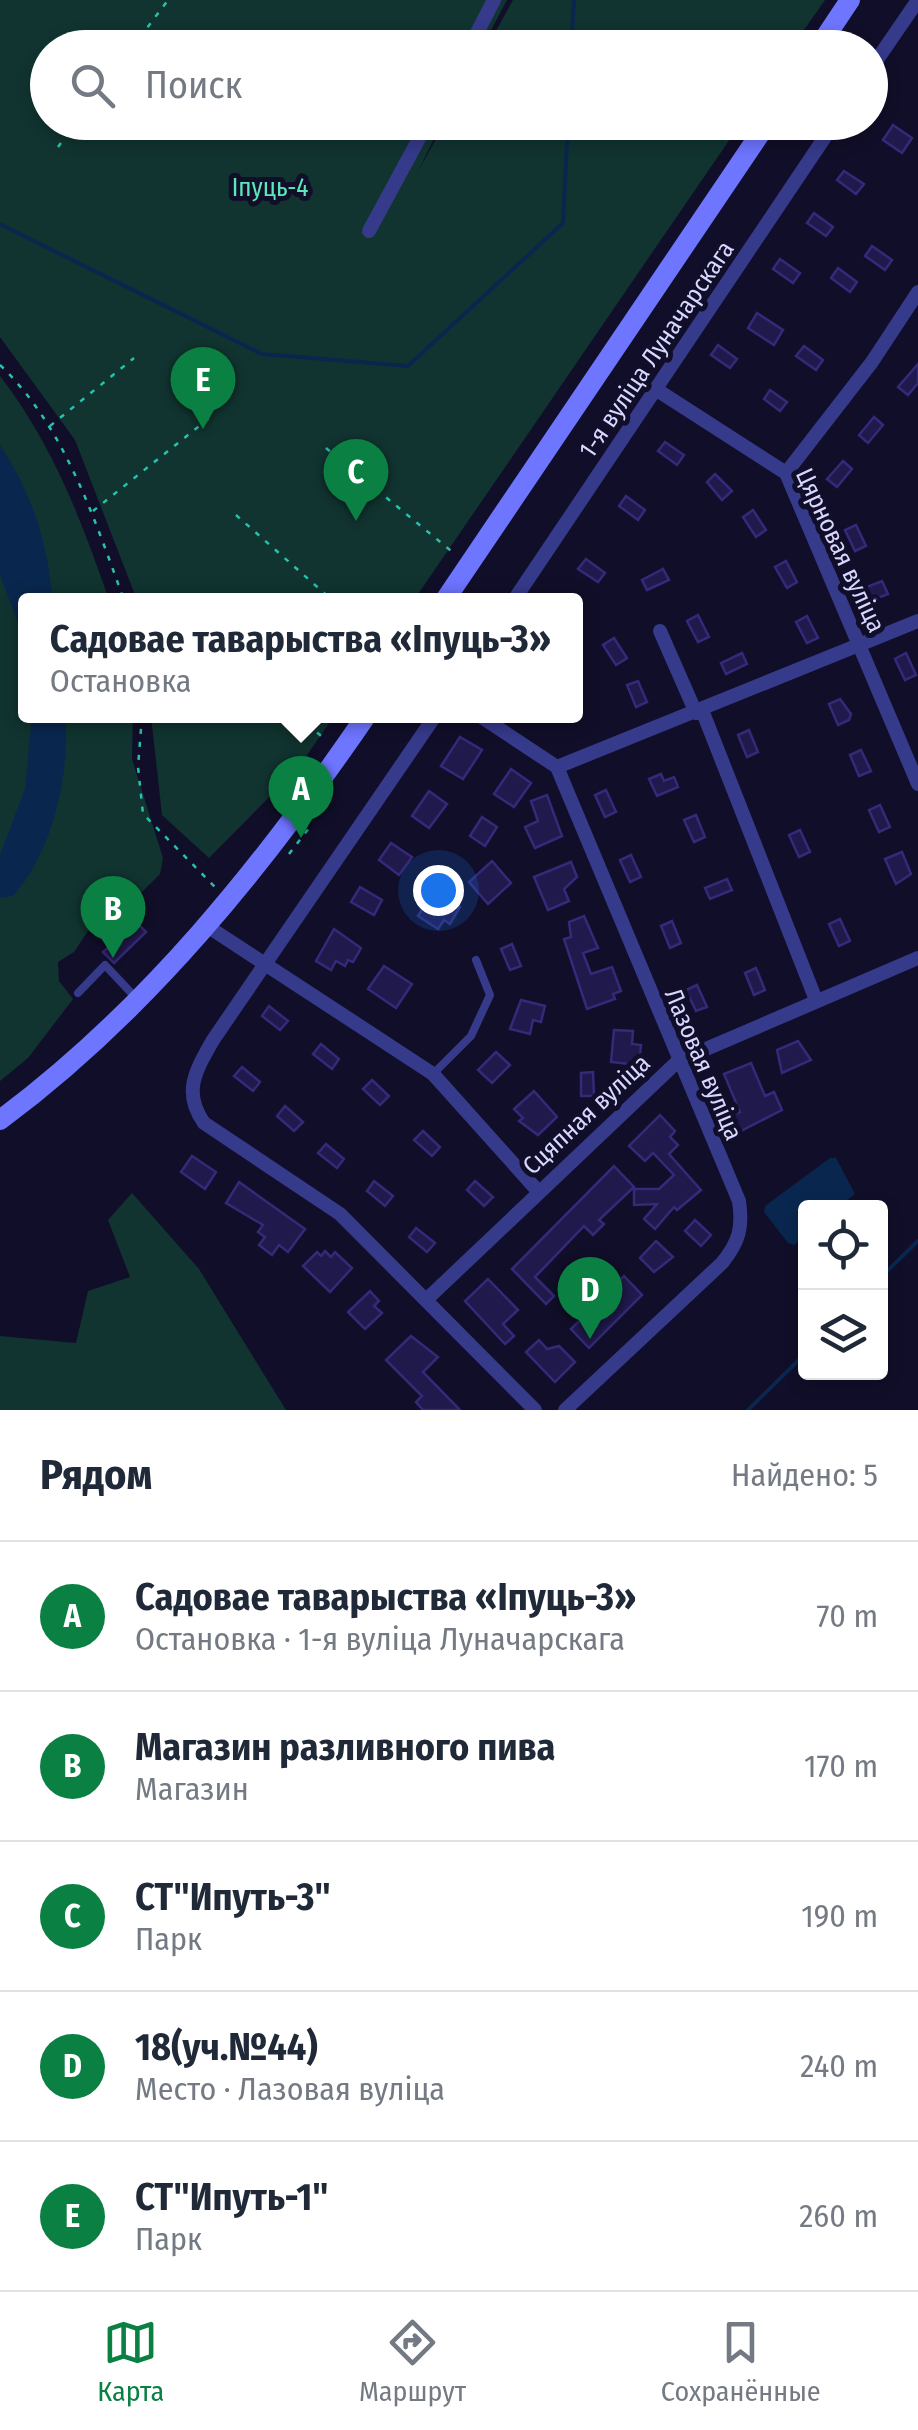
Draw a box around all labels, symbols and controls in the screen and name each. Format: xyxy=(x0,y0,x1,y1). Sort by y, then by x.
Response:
search box xyxy=(30,30,888,140)
icon: search xyxy=(65,58,120,113)
text: Поиск xyxy=(145,62,242,108)
park label: Іпуць-4 xyxy=(232,173,308,203)
street label: 1-я вуліца Луначарскага xyxy=(573,235,741,464)
pin: E xyxy=(170,346,236,429)
pin: C xyxy=(324,438,388,521)
street label: Цярновая вуліца xyxy=(789,463,891,637)
popup xyxy=(18,593,583,723)
text: Садовае таварыства «Іпуць-3» xyxy=(50,616,551,662)
text: Остановка xyxy=(50,662,191,700)
pin: A xyxy=(268,756,334,838)
your location xyxy=(413,865,464,916)
pin: B xyxy=(80,876,146,958)
street label: Лазовая вуліца xyxy=(658,984,748,1145)
street label: Сцяпная вуліца xyxy=(517,1048,656,1181)
map controls xyxy=(798,1200,888,1380)
button: locate xyxy=(798,1200,888,1290)
pin: D xyxy=(558,1256,622,1339)
button: layers xyxy=(798,1290,888,1380)
text: Рядом xyxy=(40,1450,152,1500)
text: Найдено: 5 xyxy=(731,1456,878,1494)
text: Садовае таварыства «Іпуць-3» xyxy=(135,1574,636,1620)
text: A xyxy=(64,1597,81,1635)
text: 70 m xyxy=(817,1597,878,1635)
text: Остановка · 1-я вуліца Луначарскага xyxy=(135,1620,625,1658)
text: Магазин разливного пива xyxy=(135,1724,555,1770)
text: B xyxy=(64,1747,81,1785)
text: 170 m xyxy=(804,1747,878,1785)
text: Магазин xyxy=(135,1770,249,1808)
text: СТ"Ипуть-3" xyxy=(135,1874,331,1920)
text: C xyxy=(64,1897,81,1935)
text: 190 m xyxy=(801,1897,878,1935)
text: Парк xyxy=(135,1920,202,1958)
text: 18(уч.№44) xyxy=(135,2024,318,2070)
text: D xyxy=(63,2047,82,2085)
text: 240 m xyxy=(800,2047,878,2085)
text: Место · Лазовая вуліца xyxy=(135,2070,445,2108)
text: СТ"Ипуть-1" xyxy=(135,2174,328,2220)
text: E xyxy=(65,2197,80,2235)
text: 260 m xyxy=(799,2197,878,2235)
text: Парк xyxy=(135,2220,202,2258)
tab: Карта xyxy=(97,2315,164,2408)
tab: Маршрут xyxy=(359,2315,466,2408)
tab: Сохранённые xyxy=(661,2315,821,2408)

